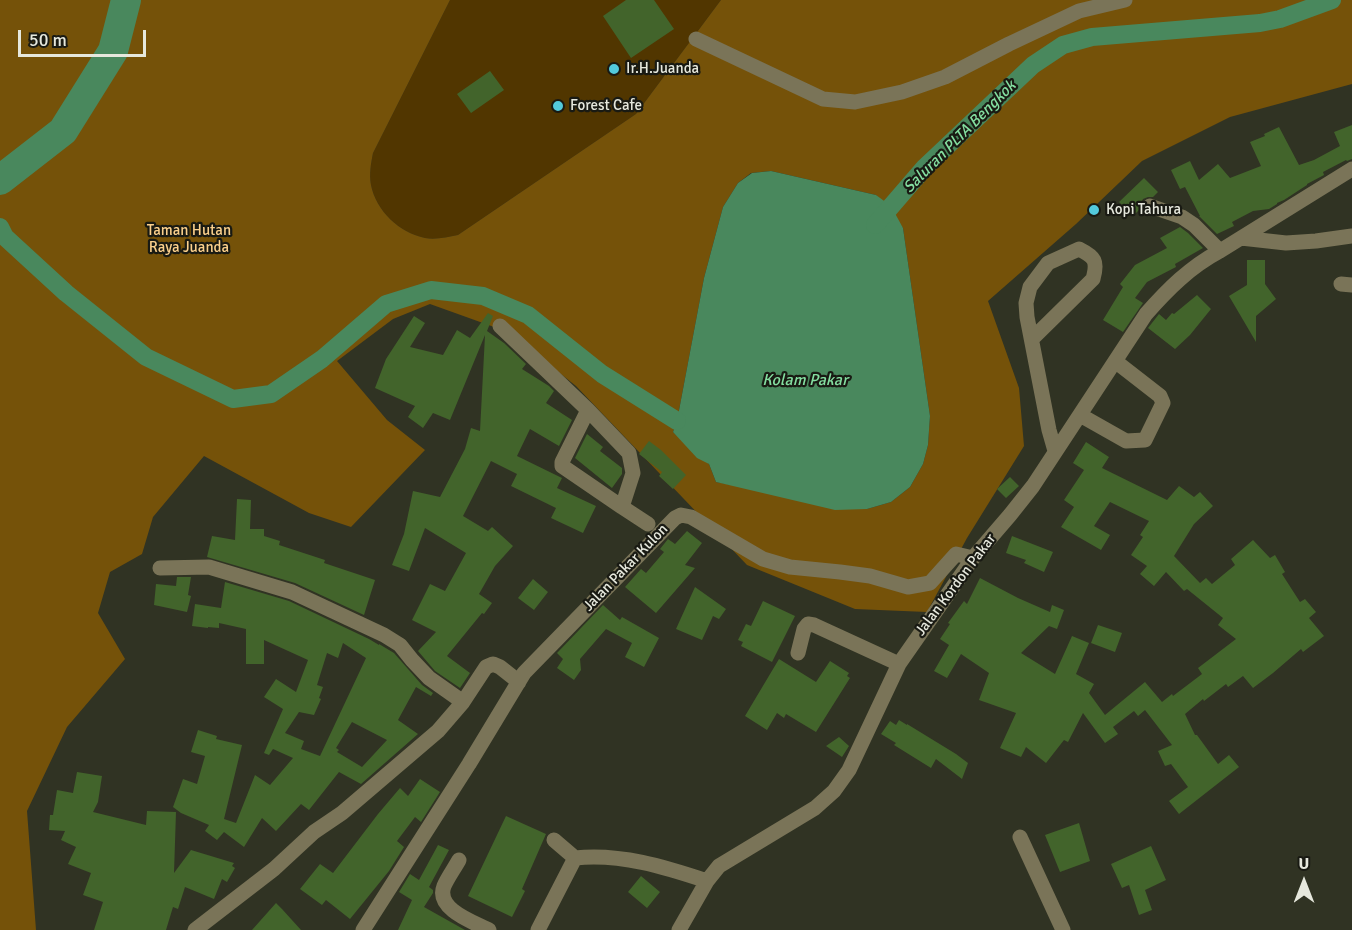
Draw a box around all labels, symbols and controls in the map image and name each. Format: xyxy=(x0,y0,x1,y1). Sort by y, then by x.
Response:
scale bar xyxy=(21,18,148,56)
text: 50 m xyxy=(29,29,67,51)
place label: Ir.H.Juanda xyxy=(626,60,699,78)
marker: Ir.H.Juanda xyxy=(607,62,621,76)
water label: Saluran PLTA Bengkok xyxy=(900,77,1020,197)
place label: Forest Cafe xyxy=(570,97,642,115)
marker: Forest Cafe xyxy=(551,99,565,113)
place label: Kopi Tahura xyxy=(1106,201,1181,219)
marker: Kopi Tahura xyxy=(1087,203,1101,217)
park label: Taman Hutan Raya Juanda xyxy=(147,222,231,257)
water label: Kolam Pakar xyxy=(762,371,848,391)
street label: Jalan Pakar Kulon xyxy=(580,521,672,615)
street label: Jalan Kordon Pakar xyxy=(912,530,1000,640)
north arrow xyxy=(1274,852,1334,912)
text: U xyxy=(1299,854,1309,874)

